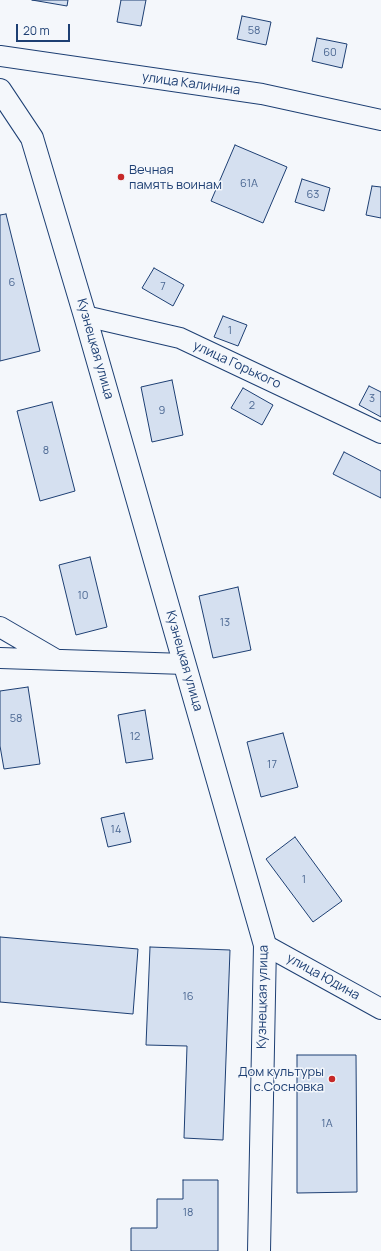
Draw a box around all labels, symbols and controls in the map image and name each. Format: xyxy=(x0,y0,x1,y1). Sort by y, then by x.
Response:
scale bar xyxy=(18,16,72,42)
text: 20 m xyxy=(23,22,50,39)
house number: 58 xyxy=(248,24,260,38)
house number: 60 xyxy=(323,46,337,60)
street label: улица Калинина xyxy=(141,69,241,99)
place label: Вечная память воинам xyxy=(129,162,222,193)
marker: Вечная память воинам xyxy=(116,172,126,182)
house number: 61А xyxy=(240,177,258,191)
house number: 63 xyxy=(307,188,319,202)
house number: 6 xyxy=(9,276,15,290)
house number: 7 xyxy=(160,280,166,294)
street label: Кузнецкая улица xyxy=(73,297,117,401)
house number: 1 xyxy=(228,324,232,338)
street label: улица Горького xyxy=(191,338,283,392)
house number: 3 xyxy=(369,392,375,406)
house number: 2 xyxy=(249,399,255,413)
house number: 9 xyxy=(159,404,165,418)
house number: 8 xyxy=(43,444,49,458)
house number: 10 xyxy=(78,589,88,603)
street label: Кузнецкая улица xyxy=(162,609,206,713)
house number: 13 xyxy=(220,616,230,630)
house number: 58 xyxy=(10,712,22,726)
house number: 12 xyxy=(130,730,140,744)
house number: 17 xyxy=(267,758,277,772)
house number: 14 xyxy=(111,823,121,837)
house number: 1 xyxy=(302,873,306,887)
street label: Кузнецкая улица xyxy=(254,945,272,1049)
street label: улица Юдина xyxy=(284,950,362,1004)
house number: 16 xyxy=(182,990,194,1004)
place label: Дом культуры с.Сосновка xyxy=(238,1064,324,1095)
marker: Дом культуры с.Сосновка xyxy=(327,1074,337,1084)
house number: 1А xyxy=(321,1117,333,1131)
house number: 18 xyxy=(183,1206,193,1220)

